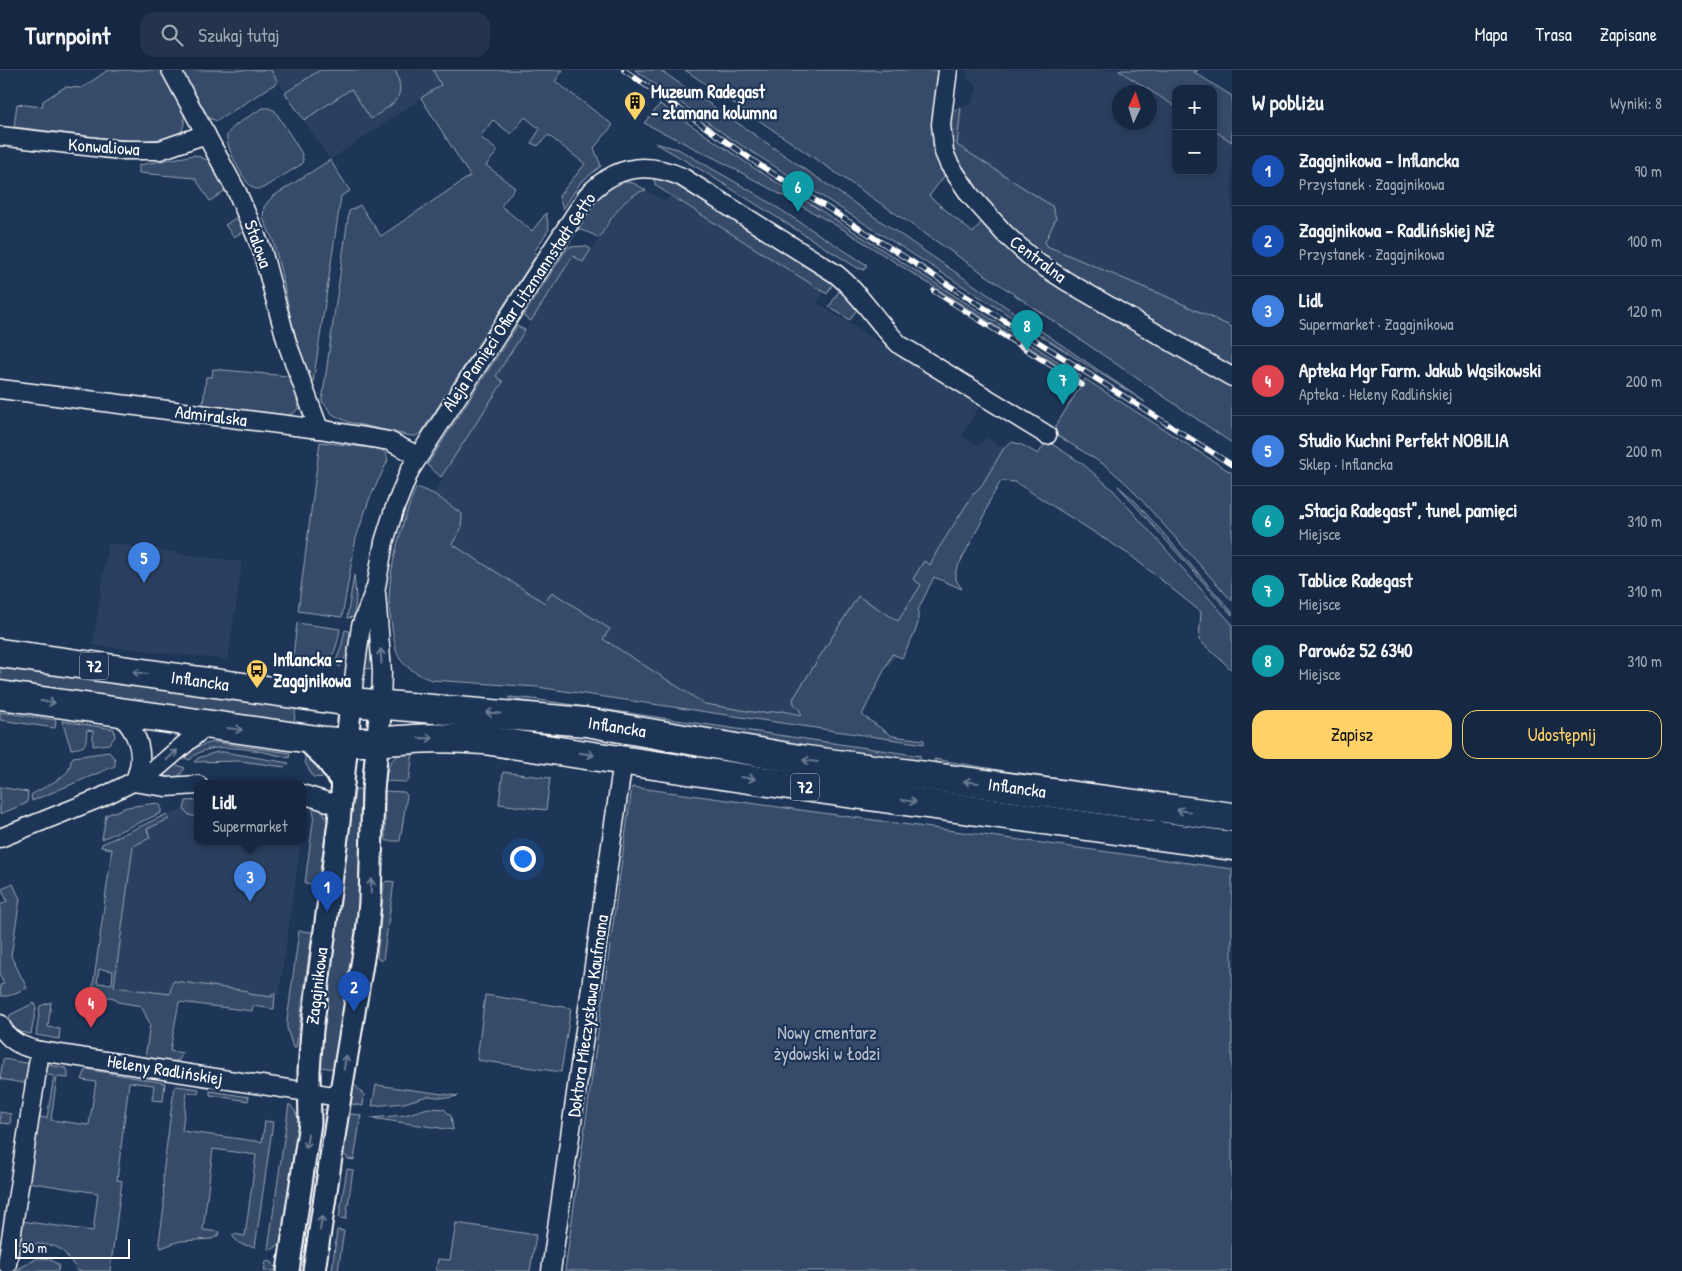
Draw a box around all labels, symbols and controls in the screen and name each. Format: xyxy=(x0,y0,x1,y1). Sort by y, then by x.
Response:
search box xyxy=(140,12,490,57)
text: Turnpoint xyxy=(25,19,110,51)
icon: search xyxy=(158,21,186,49)
text: Szukaj tutaj xyxy=(198,22,280,48)
text: Mapa xyxy=(1475,22,1507,47)
text: Trasa xyxy=(1535,22,1572,47)
text: Zapisane xyxy=(1600,22,1657,47)
place label: Muzeum Radegast - złamana kolumna xyxy=(651,79,778,125)
north arrow xyxy=(1112,85,1157,130)
map controls xyxy=(1172,85,1217,175)
button: + xyxy=(1172,85,1217,130)
text: W pobliżu xyxy=(1252,88,1324,117)
building icon: Muzeum Radegast - złamana kolumna xyxy=(623,90,647,121)
text: Wyniki: 8 xyxy=(1610,92,1662,114)
button: − xyxy=(1172,130,1217,175)
street label: Konwaliowa xyxy=(67,132,141,161)
text: Zagajnikowa - Inflancka xyxy=(1299,147,1459,173)
text: 1 xyxy=(1265,160,1271,182)
text: 90 m xyxy=(1634,160,1662,182)
pin: 6 xyxy=(782,171,814,212)
text: Przystanek · Zagajnikowa xyxy=(1299,173,1444,195)
street label: Aleja Pamięci Ofiar Litzmannstadt Getto xyxy=(436,187,601,416)
street label: Stalowa xyxy=(238,217,279,271)
text: Zagajnikowa - Radlińskiej NŻ xyxy=(1299,217,1494,243)
street label: Centralna xyxy=(1005,229,1072,288)
text: 2 xyxy=(1264,230,1272,252)
text: 100 m xyxy=(1627,230,1662,252)
text: Przystanek · Zagajnikowa xyxy=(1299,243,1444,265)
text: Lidl xyxy=(1299,287,1323,313)
text: 3 xyxy=(1264,300,1272,322)
text: 120 m xyxy=(1627,300,1662,322)
pin: 8 xyxy=(1011,310,1043,351)
text: Supermarket · Zagajnikowa xyxy=(1299,313,1454,335)
text: Apteka Mgr Farm. Jakub Wąsikowski xyxy=(1299,357,1542,383)
pin: 7 xyxy=(1047,364,1079,405)
text: 4 xyxy=(1265,370,1271,392)
text: 200 m xyxy=(1626,370,1662,392)
text: Apteka · Heleny Radlińskiej xyxy=(1299,383,1453,405)
street label: Admiralska xyxy=(174,399,248,432)
text: Studio Kuchni Perfekt NOBILIA xyxy=(1299,427,1508,453)
text: 5 xyxy=(1265,440,1271,462)
text: 200 m xyxy=(1626,440,1662,462)
text: Sklep · Inflancka xyxy=(1299,453,1393,475)
text: „Stacja Radegast", tunel pamięci xyxy=(1299,497,1517,523)
text: 6 xyxy=(1265,510,1271,532)
text: 310 m xyxy=(1627,510,1662,532)
text: Miejsce xyxy=(1299,523,1341,545)
pin: 5 xyxy=(128,542,160,583)
text: Tablice Radegast xyxy=(1299,567,1413,593)
text: 7 xyxy=(1264,580,1272,602)
text: 310 m xyxy=(1627,580,1662,602)
text: Miejsce xyxy=(1299,593,1341,615)
text: Parowóz 52 6340 xyxy=(1299,637,1413,663)
place label: Inflancka - Zagajnikowa xyxy=(273,647,352,694)
one-way arrow xyxy=(377,649,386,665)
text: 8 xyxy=(1265,650,1271,672)
text: 310 m xyxy=(1627,650,1662,672)
road number: 72 xyxy=(80,652,108,680)
bus stop icon: Inflancka - Zagajnikowa xyxy=(245,658,269,689)
text: Miejsce xyxy=(1299,663,1341,685)
street label: Inflancka xyxy=(169,664,231,697)
one-way arrow xyxy=(132,667,148,677)
one-way arrow xyxy=(40,697,56,707)
one-way arrow xyxy=(485,709,501,718)
street label: Inflancka xyxy=(586,710,648,743)
button: Zapisz xyxy=(1252,710,1452,759)
button: Udostępnij xyxy=(1462,710,1662,759)
one-way arrow xyxy=(227,725,243,735)
one-way arrow xyxy=(418,734,434,743)
one-way arrow xyxy=(165,749,178,761)
one-way arrow xyxy=(579,750,595,760)
one-way arrow xyxy=(802,755,818,765)
street label: Inflancka xyxy=(986,771,1048,804)
one-way arrow xyxy=(740,774,756,784)
road number: 72 xyxy=(791,774,819,800)
one-way arrow xyxy=(963,777,979,787)
popup xyxy=(194,780,306,845)
text: Lidl xyxy=(213,789,236,815)
one-way arrow xyxy=(901,796,917,806)
one-way arrow xyxy=(1176,806,1192,816)
text: Supermarket xyxy=(213,815,287,837)
your location xyxy=(510,846,536,872)
pin: 3 xyxy=(234,861,266,902)
pin: 1 xyxy=(311,871,343,912)
one-way arrow xyxy=(366,878,375,894)
street label: Doktora Mieczysława Kaufmana xyxy=(561,913,614,1119)
street label: Zagajnikowa xyxy=(299,946,334,1026)
pin: 2 xyxy=(338,971,370,1012)
pin: 4 xyxy=(75,987,107,1028)
park label: Nowy cmentarz żydowski w Łodzi xyxy=(773,1020,881,1066)
street label: Heleny Radlińskiej xyxy=(106,1048,225,1091)
one-way arrow xyxy=(341,1055,351,1071)
one-way arrow xyxy=(302,1133,312,1149)
one-way arrow xyxy=(316,1215,326,1231)
scale bar xyxy=(15,1236,130,1259)
text: 50 m xyxy=(22,1238,47,1257)

